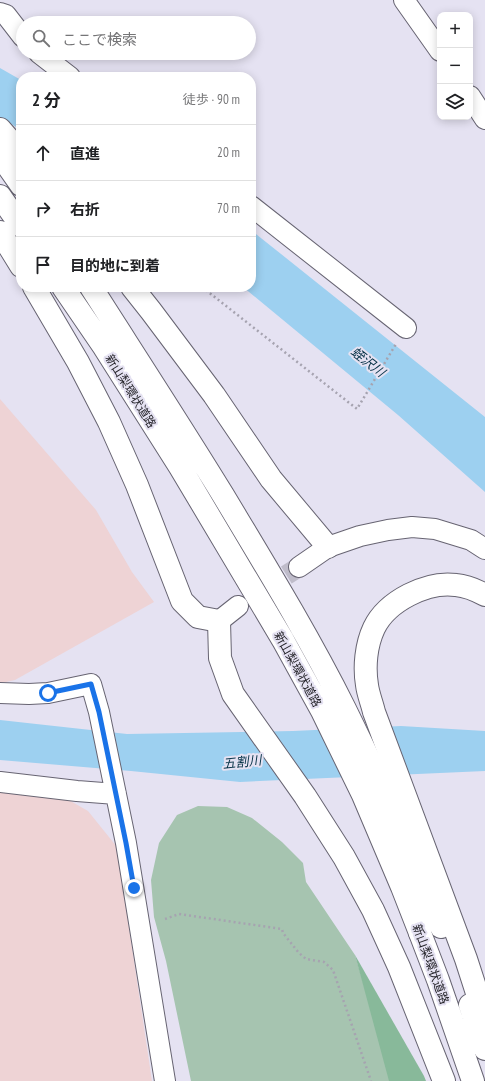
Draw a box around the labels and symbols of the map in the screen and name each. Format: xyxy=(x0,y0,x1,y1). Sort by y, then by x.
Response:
water label: 蛭沢川 xyxy=(347,343,390,382)
street label: 新山梨環状道路 xyxy=(102,351,160,431)
street label: 新山梨環状道路 xyxy=(271,629,325,709)
route start xyxy=(39,684,57,702)
water label: 五割川 xyxy=(222,751,264,772)
route end xyxy=(125,879,143,897)
street label: 新山梨環状道路 xyxy=(410,922,452,1006)

